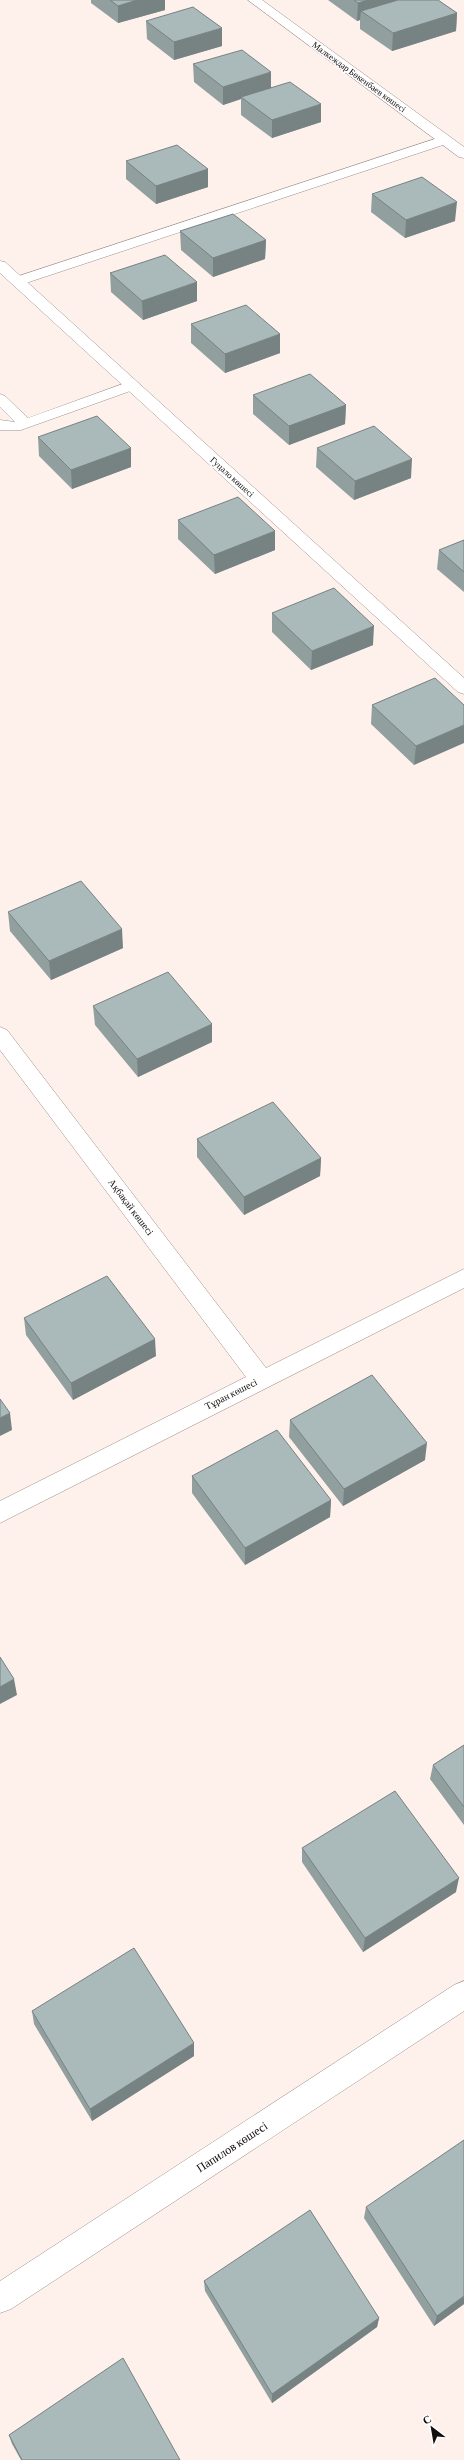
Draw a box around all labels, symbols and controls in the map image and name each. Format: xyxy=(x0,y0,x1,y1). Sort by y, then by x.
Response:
street label: Малкеждар Бөкенбаев көшесі xyxy=(310,40,408,115)
street label: Гуцало көшесі xyxy=(208,455,256,500)
street label: Ақбақай көшесі xyxy=(106,1177,156,1237)
street label: Тұран көшесі xyxy=(203,1376,259,1412)
street label: Папилов көшесі xyxy=(194,2118,271,2175)
north arrow xyxy=(412,2408,452,2448)
text: С xyxy=(420,2412,433,2427)

